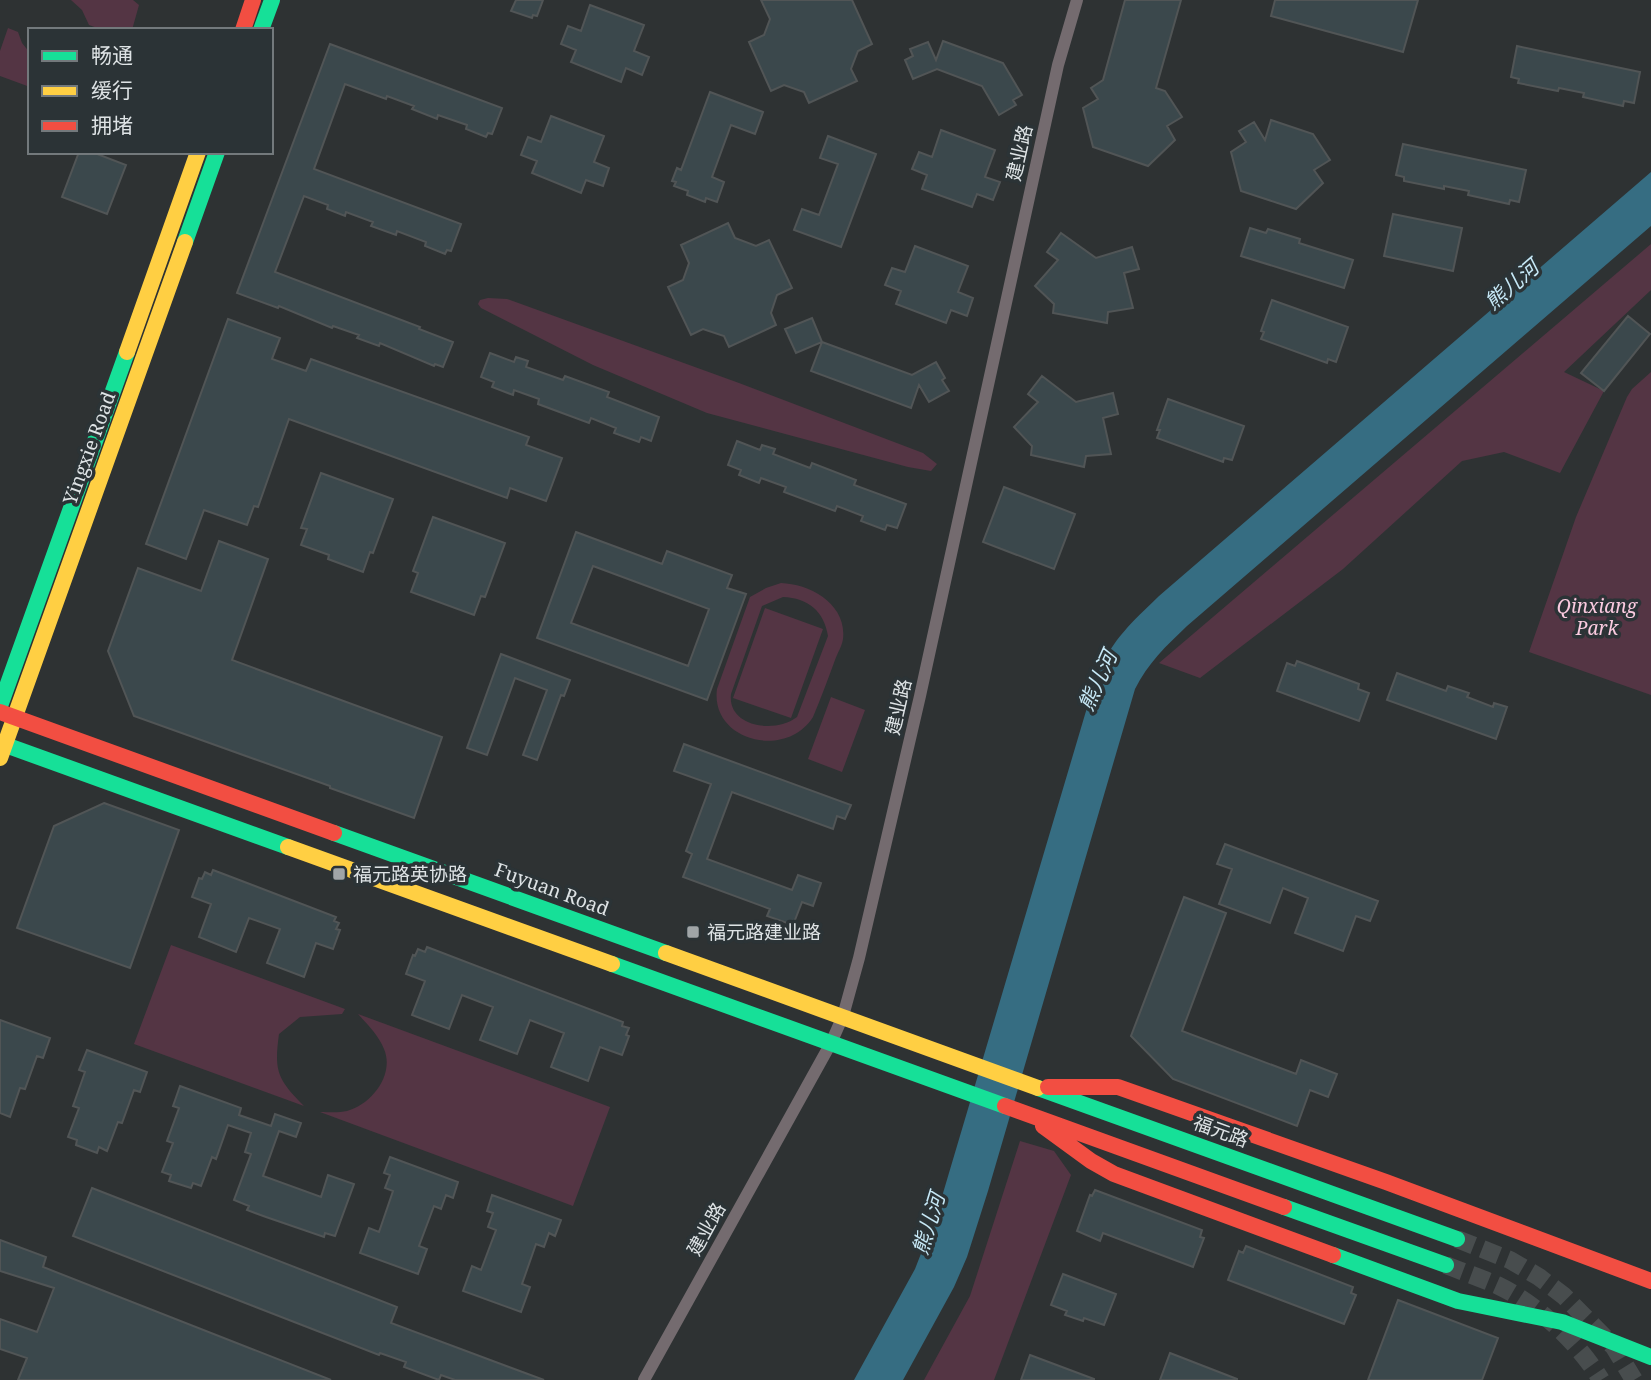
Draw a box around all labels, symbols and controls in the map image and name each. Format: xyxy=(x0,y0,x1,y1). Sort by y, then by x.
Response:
legend xyxy=(28,28,273,154)
text: 畅通 xyxy=(91,41,133,69)
text: 缓行 xyxy=(91,76,133,104)
text: 拥堵 xyxy=(91,111,133,139)
street label: 建业路 xyxy=(1000,122,1038,184)
water label: 熊儿河 xyxy=(1478,250,1547,315)
street label: Yingxie Road xyxy=(56,388,122,509)
park label: Qinxiang Park xyxy=(1557,593,1639,641)
water label: 熊儿河 xyxy=(1071,642,1124,715)
street label: 建业路 xyxy=(879,676,917,738)
street label: Fuyuan Road xyxy=(491,856,613,922)
place label: 福元路英协路 xyxy=(353,861,467,887)
marker: 福元路英协路 xyxy=(331,866,347,882)
place label: 福元路建业路 xyxy=(707,919,821,945)
marker: 福元路建业路 xyxy=(685,924,701,940)
street label: 福元路 xyxy=(1190,1109,1252,1153)
water label: 熊儿河 xyxy=(905,1186,952,1258)
street label: 建业路 xyxy=(681,1198,731,1260)

